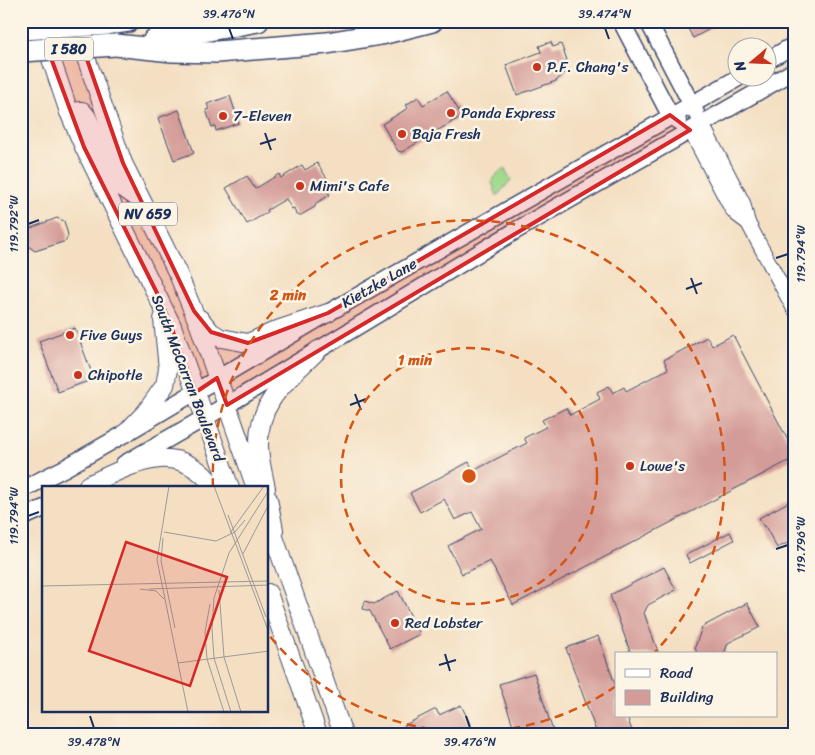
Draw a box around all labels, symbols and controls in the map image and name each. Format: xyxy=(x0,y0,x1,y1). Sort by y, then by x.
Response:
text: 39.476°N xyxy=(203,3,256,25)
text: 39.474°N xyxy=(579,3,632,25)
road number: I 580 xyxy=(45,38,93,61)
north arrow xyxy=(728,38,778,88)
place label: P.F. Chang's xyxy=(547,54,628,80)
text: N xyxy=(727,57,754,76)
marker: P.F. Chang's xyxy=(531,61,543,73)
place label: Panda Express xyxy=(461,100,555,126)
place label: 7-Eleven xyxy=(233,103,292,129)
marker: Panda Express xyxy=(445,107,457,119)
marker: 7-Eleven xyxy=(217,110,229,122)
place label: Baja Fresh xyxy=(412,121,481,147)
marker: Baja Fresh xyxy=(396,128,408,140)
place label: Mimi's Cafe xyxy=(310,173,390,199)
marker: Mimi's Cafe xyxy=(294,180,306,192)
text: 119.792°W xyxy=(3,195,25,252)
road number: NV 659 xyxy=(119,202,177,225)
text: 119.794°W xyxy=(790,225,812,283)
street label: Kietzke Lane xyxy=(336,251,422,315)
text: 2 min xyxy=(269,282,307,308)
street label: South McCarran Boulevard xyxy=(144,290,232,467)
place label: Five Guys xyxy=(80,322,143,348)
marker: Five Guys xyxy=(64,329,76,341)
text: 1 min xyxy=(398,347,433,373)
place label: Chipotle xyxy=(88,362,142,388)
marker: Chipotle xyxy=(72,369,84,381)
place label: Lowe's xyxy=(640,453,685,479)
marker: Lowe's xyxy=(624,460,636,472)
centre of rings xyxy=(460,467,478,485)
inset map xyxy=(42,486,269,712)
text: 119.794°W xyxy=(3,487,25,545)
text: 119.796°W xyxy=(790,516,812,573)
place label: Red Lobster xyxy=(405,610,483,636)
marker: Red Lobster xyxy=(389,617,401,629)
legend xyxy=(615,652,778,718)
text: Road xyxy=(660,660,693,686)
text: Building xyxy=(660,684,714,710)
text: 39.478°N xyxy=(68,731,121,753)
text: 39.476°N xyxy=(444,731,497,753)

